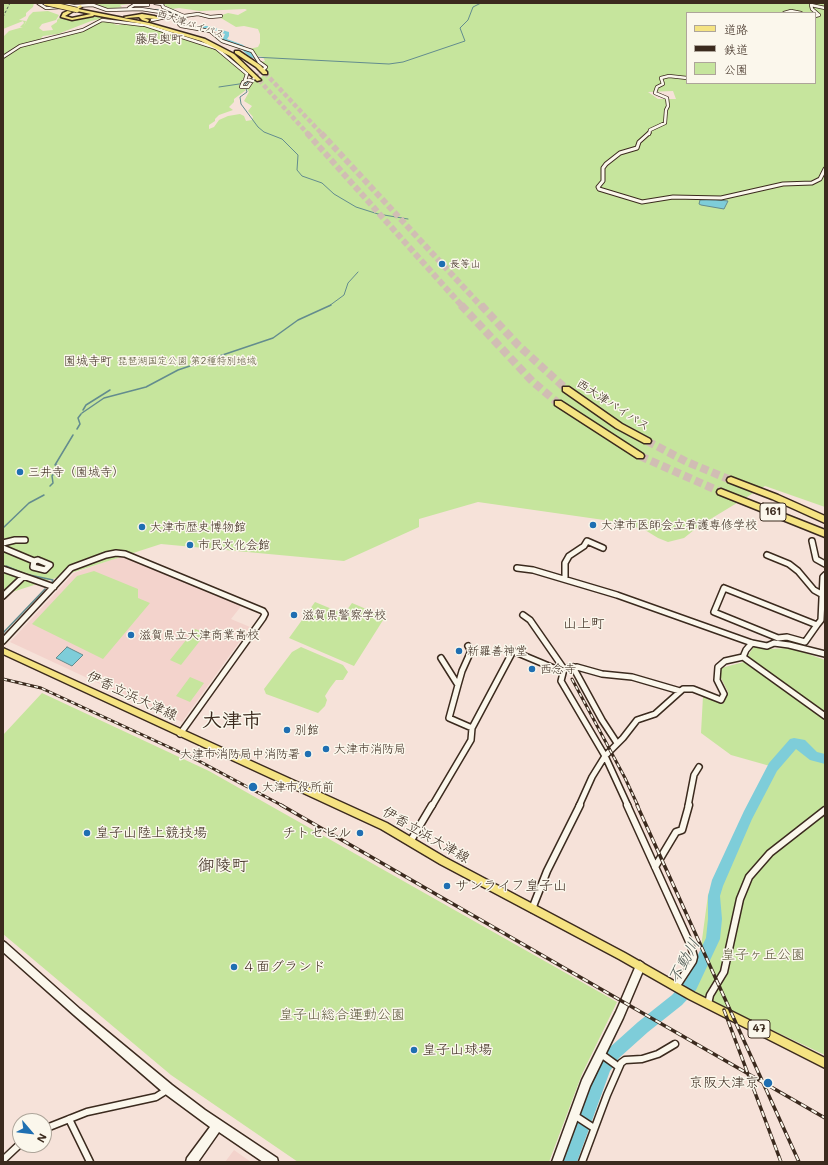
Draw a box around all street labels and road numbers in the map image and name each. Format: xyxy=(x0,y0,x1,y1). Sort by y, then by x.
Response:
street label: 西大津バイパス xyxy=(156,7,226,41)
street label: 西大津バイパス xyxy=(574,376,652,434)
road number: 161 xyxy=(760,503,786,521)
street label: 伊香立浜大津線 xyxy=(84,668,180,724)
street label: 伊香立浜大津線 xyxy=(379,803,473,867)
road number: 47 xyxy=(748,1020,770,1038)

